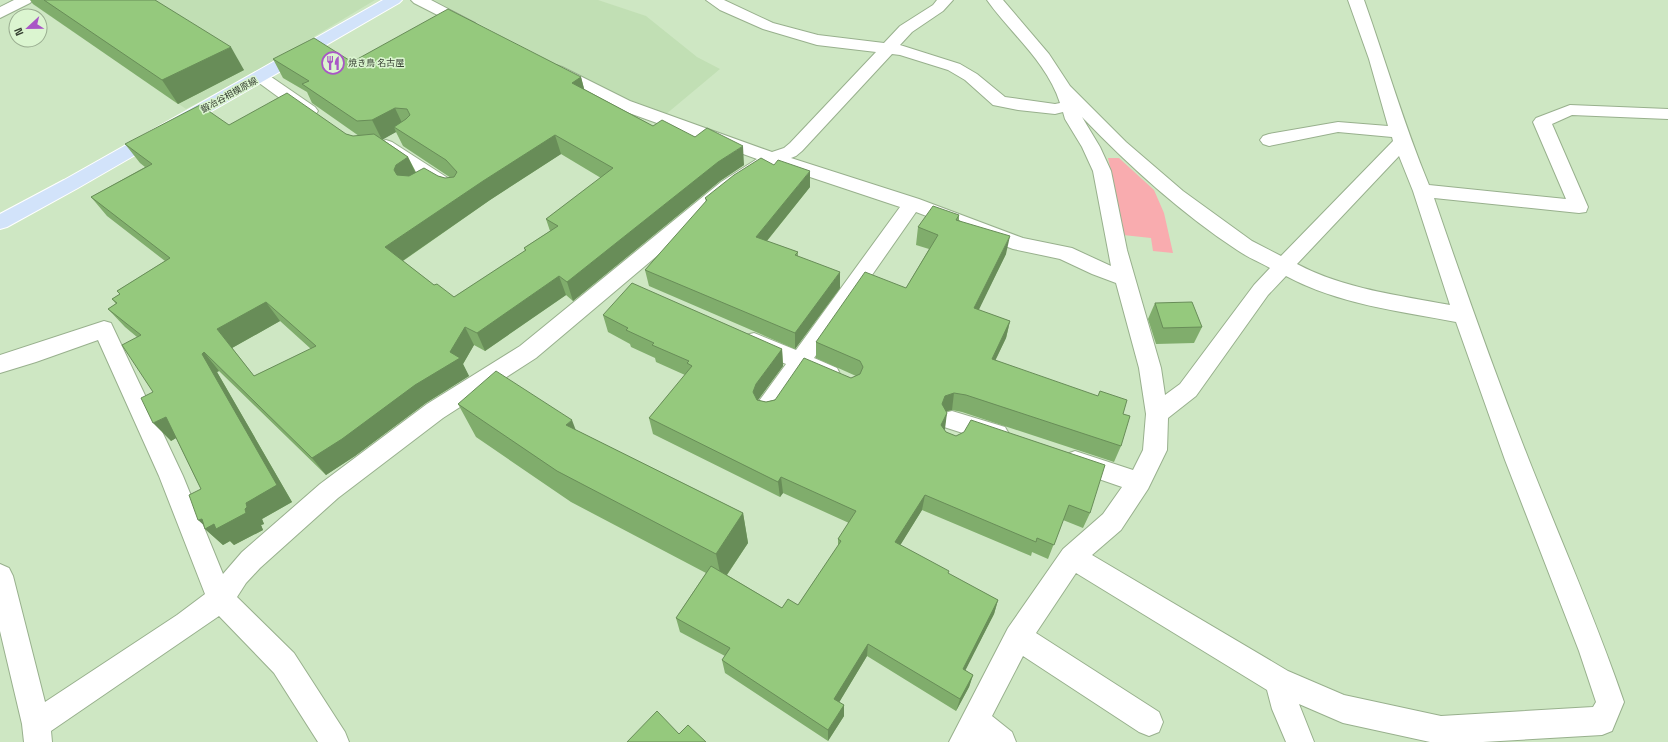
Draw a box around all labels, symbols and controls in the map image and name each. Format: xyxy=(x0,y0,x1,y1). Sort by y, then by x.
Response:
north arrow xyxy=(8,8,48,48)
text: N xyxy=(11,26,27,38)
restaurant icon: 焼き鳥 名古屋 xyxy=(320,50,346,76)
place label: 焼き鳥 名古屋 xyxy=(348,57,404,69)
street label: 鍛冶谷相模原線 xyxy=(199,74,260,116)

